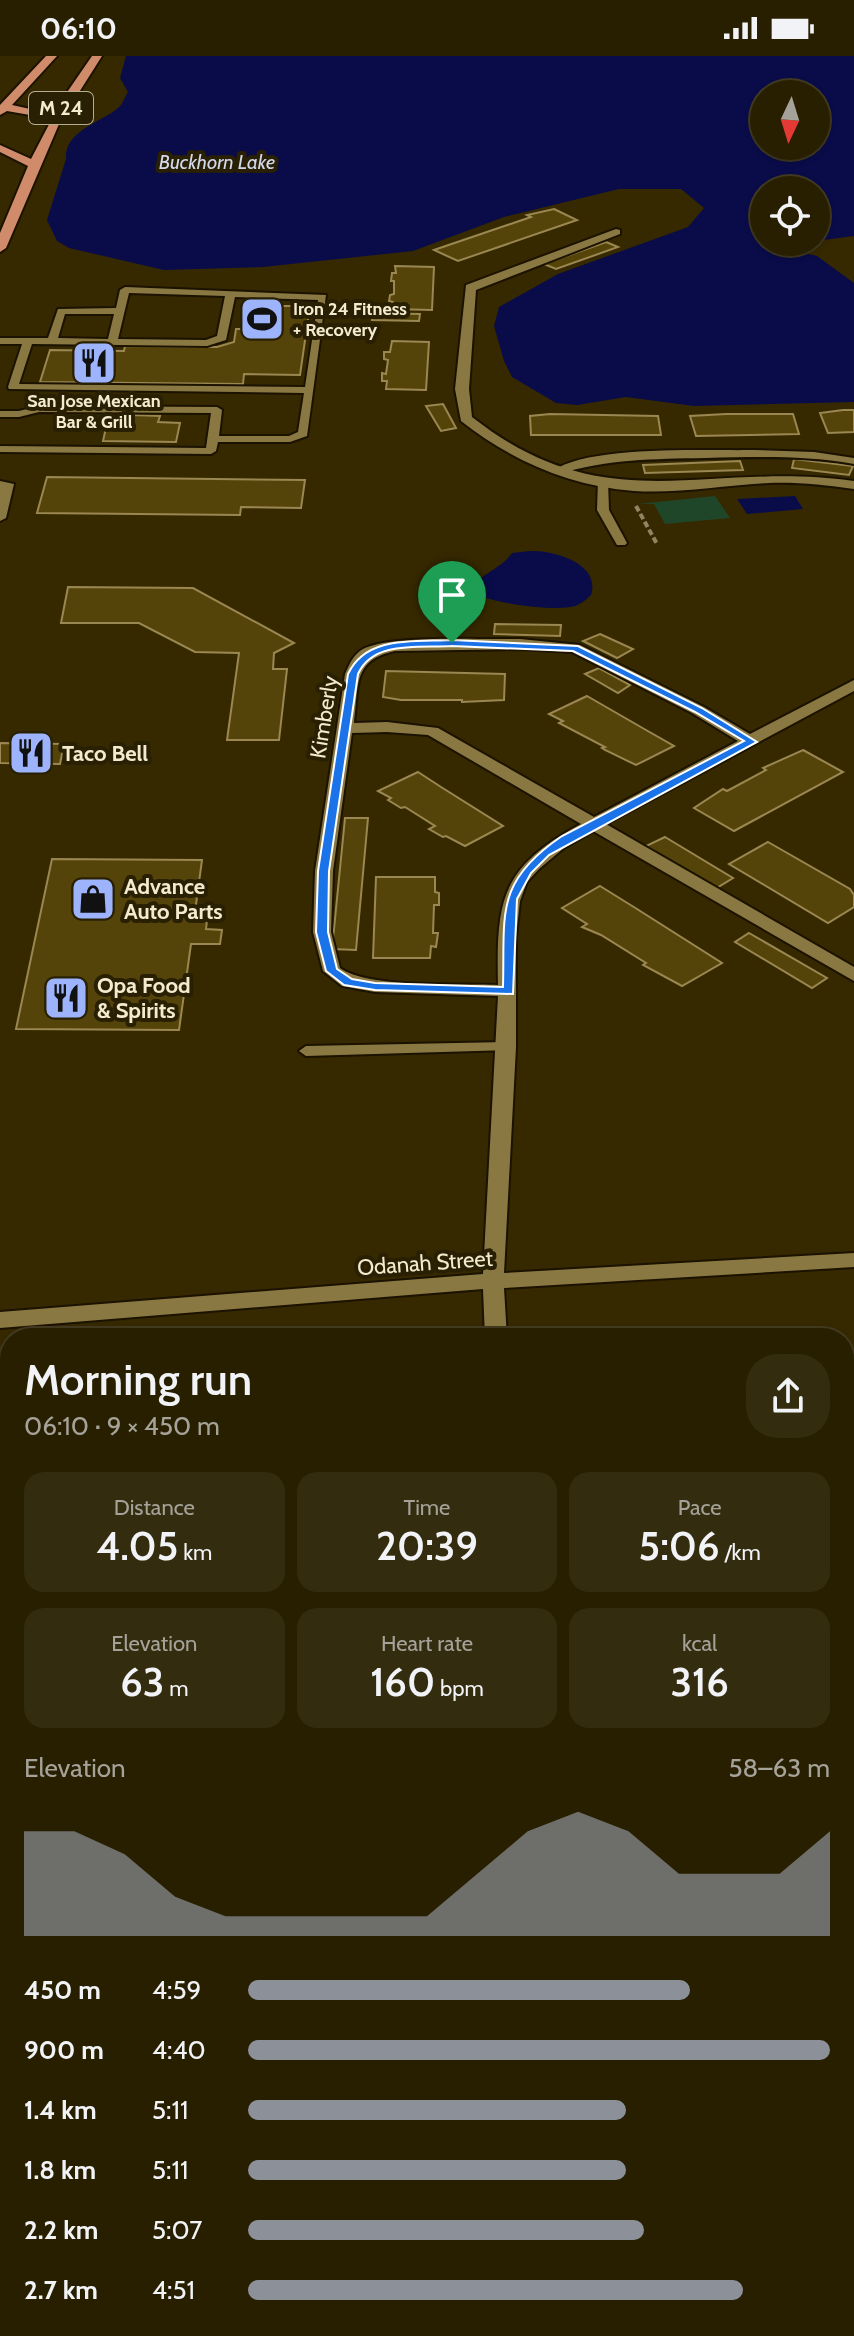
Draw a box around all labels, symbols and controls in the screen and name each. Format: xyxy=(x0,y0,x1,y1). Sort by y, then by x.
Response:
text: 06:10 xyxy=(40,10,117,47)
north arrow xyxy=(750,80,830,160)
map controls xyxy=(750,80,830,256)
road number: M 24 xyxy=(29,92,93,124)
water label: Buckhorn Lake xyxy=(159,150,275,174)
button: locate xyxy=(750,176,830,256)
sports icon: Iron 24 Fitness + Recovery xyxy=(238,295,286,343)
place label: Iron 24 Fitness + Recovery xyxy=(293,298,407,341)
restaurant icon: San Jose Mexican Bar & Grill xyxy=(70,339,118,387)
place label: San Jose Mexican Bar & Grill xyxy=(27,390,161,433)
pin xyxy=(418,561,486,643)
icon: arrive xyxy=(430,573,474,617)
street label: Kimberly xyxy=(304,674,344,760)
restaurant icon: Taco Bell xyxy=(7,729,55,777)
place label: Taco Bell xyxy=(62,740,148,767)
place label: Advance Auto Parts xyxy=(124,873,223,925)
shop icon: Advance Auto Parts xyxy=(69,875,117,923)
place label: Opa Food & Spirits xyxy=(97,972,190,1024)
restaurant icon: Opa Food & Spirits xyxy=(42,974,90,1022)
street label: Odanah Street xyxy=(356,1245,494,1281)
text: Morning run xyxy=(24,1353,252,1406)
button: share xyxy=(746,1354,830,1438)
text: 06:10 · 9 × 450 m xyxy=(24,1410,220,1442)
text: Distance xyxy=(114,1494,195,1521)
text: Time xyxy=(404,1494,450,1521)
text: Pace xyxy=(678,1494,722,1521)
text: 4.05 xyxy=(96,1521,178,1570)
text: 20:39 xyxy=(376,1521,478,1570)
text: 5:06 xyxy=(639,1521,720,1570)
text: km xyxy=(178,1539,212,1566)
text: /km xyxy=(720,1539,761,1566)
text: Elevation xyxy=(111,1630,197,1657)
text: Heart rate xyxy=(381,1630,473,1657)
text: kcal xyxy=(682,1630,717,1657)
text: 63 xyxy=(120,1657,164,1706)
text: 160 xyxy=(370,1657,435,1706)
text: 316 xyxy=(671,1657,729,1706)
text: m xyxy=(164,1675,189,1702)
text: bpm xyxy=(435,1675,484,1702)
text: Elevation xyxy=(24,1752,126,1784)
text: 58–63 m xyxy=(729,1752,830,1784)
text: 450 m xyxy=(24,1974,101,2006)
text: 4:59 xyxy=(152,1974,201,2006)
text: 900 m xyxy=(24,2034,104,2066)
text: 4:40 xyxy=(152,2034,206,2066)
text: 1.4 km xyxy=(24,2094,97,2126)
text: 5:11 xyxy=(152,2094,188,2126)
text: 1.8 km xyxy=(24,2154,96,2186)
text: 5:11 xyxy=(152,2154,188,2186)
text: 2.2 km xyxy=(24,2214,98,2246)
text: 5:07 xyxy=(152,2214,202,2246)
text: 2.7 km xyxy=(24,2274,98,2306)
text: 4:51 xyxy=(152,2274,195,2306)

